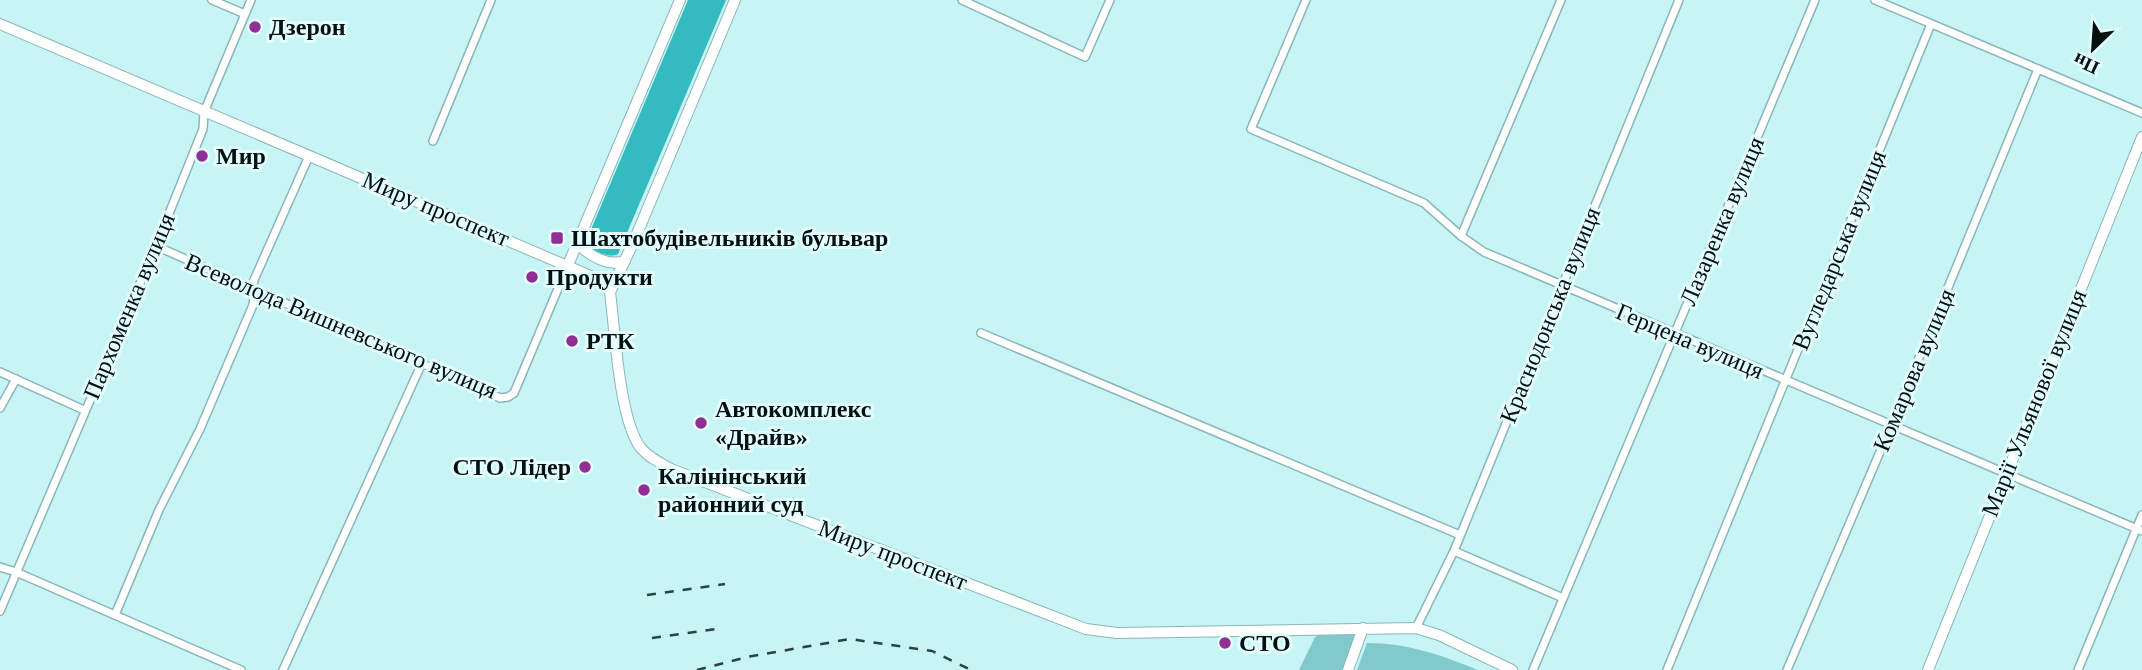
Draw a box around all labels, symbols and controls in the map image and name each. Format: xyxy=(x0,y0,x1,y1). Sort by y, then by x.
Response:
place label: Дзерон xyxy=(269,14,346,40)
north arrow xyxy=(2058,14,2128,84)
marker: Дзерон xyxy=(247,19,263,35)
text: Пн xyxy=(2070,49,2102,79)
street label: Лазаренка вулиця xyxy=(1675,133,1769,309)
place label: Мир xyxy=(216,143,266,169)
street label: Вугледарська вулиця xyxy=(1787,146,1891,354)
marker: Мир xyxy=(194,148,210,164)
street label: Миру проспект xyxy=(359,166,514,252)
street label: Краснодонська вулиця xyxy=(1495,203,1605,427)
street label: Пархоменка вулиця xyxy=(78,209,180,403)
place label: Шахтобудівельників бульвар xyxy=(571,225,888,251)
marker: Шахтобудівельників бульвар xyxy=(549,230,565,246)
street label: Всеволода Вишневського вулиця xyxy=(181,248,501,404)
place label: Продукти xyxy=(546,264,653,290)
marker: Продукти xyxy=(524,269,540,285)
street label: Комарова вулиця xyxy=(1868,285,1960,455)
street label: Марії Ульянової вулиця xyxy=(1977,286,2091,520)
street label: Герцена вулиця xyxy=(1612,298,1768,384)
place label: РТК xyxy=(586,328,635,354)
marker: РТК xyxy=(564,333,580,349)
place label: Автокомплекс «Драйв» xyxy=(715,396,872,450)
marker: Автокомплекс «Драйв» xyxy=(693,415,709,431)
place label: СТО Лідер xyxy=(453,454,571,480)
marker: СТО Лідер xyxy=(577,459,593,475)
place label: Калінінський районний суд xyxy=(658,463,807,517)
marker: Калінінський районний суд xyxy=(636,482,652,498)
street label: Миру проспект xyxy=(815,515,972,596)
place label: СТО xyxy=(1239,630,1291,656)
marker: СТО xyxy=(1217,635,1233,651)

